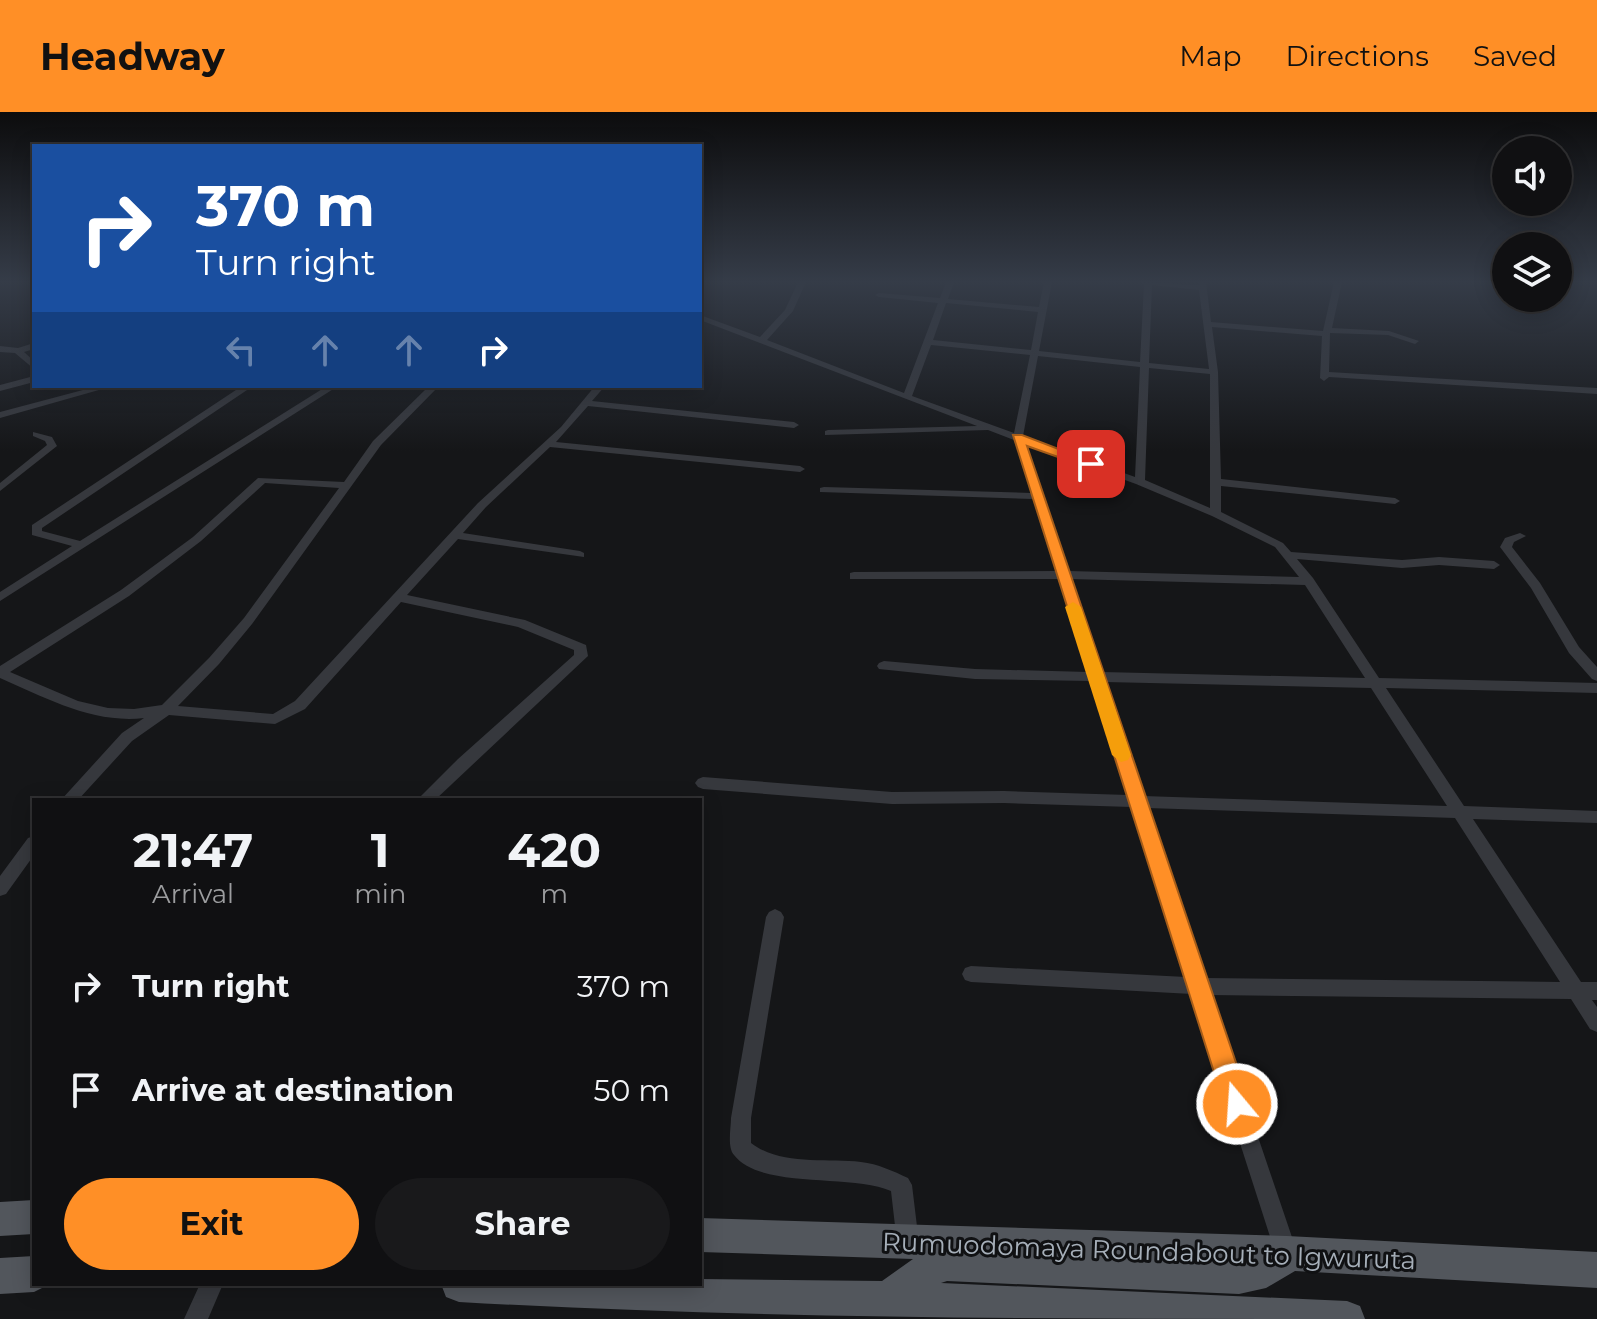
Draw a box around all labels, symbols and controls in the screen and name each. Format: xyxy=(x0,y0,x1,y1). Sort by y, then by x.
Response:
text: Headway xyxy=(40,33,225,80)
text: Map xyxy=(1179,39,1241,73)
text: Directions xyxy=(1285,39,1429,73)
text: Saved xyxy=(1473,39,1557,73)
map controls xyxy=(1492,136,1572,312)
button: sound xyxy=(1492,136,1572,216)
text: 370 m xyxy=(196,172,375,240)
icon: right xyxy=(64,176,168,280)
button: layers xyxy=(1492,232,1572,312)
text: Turn right xyxy=(196,240,376,284)
icon: left xyxy=(219,328,263,372)
icon: ahead xyxy=(303,328,347,372)
icon: ahead xyxy=(387,328,431,372)
icon: right xyxy=(471,328,515,372)
pin xyxy=(1057,430,1125,498)
icon: arrive xyxy=(1069,442,1113,486)
text: 21:47 xyxy=(133,821,253,879)
text: 1 xyxy=(371,821,390,879)
text: 420 xyxy=(507,821,601,879)
text: Arrival xyxy=(152,878,234,910)
text: min xyxy=(354,878,406,910)
text: m xyxy=(540,878,568,910)
icon: right xyxy=(64,964,108,1008)
text: Turn right xyxy=(132,968,289,1005)
text: 370 m xyxy=(577,968,670,1005)
position arrow xyxy=(1195,1062,1279,1146)
icon: arrive xyxy=(64,1068,108,1112)
text: Arrive at destination xyxy=(132,1072,454,1109)
text: 50 m xyxy=(593,1072,670,1109)
button: Exit xyxy=(64,1178,359,1270)
button: Share xyxy=(375,1178,670,1270)
street label: Rumuodomaya Roundabout to Igwuruta xyxy=(882,1226,1416,1276)

